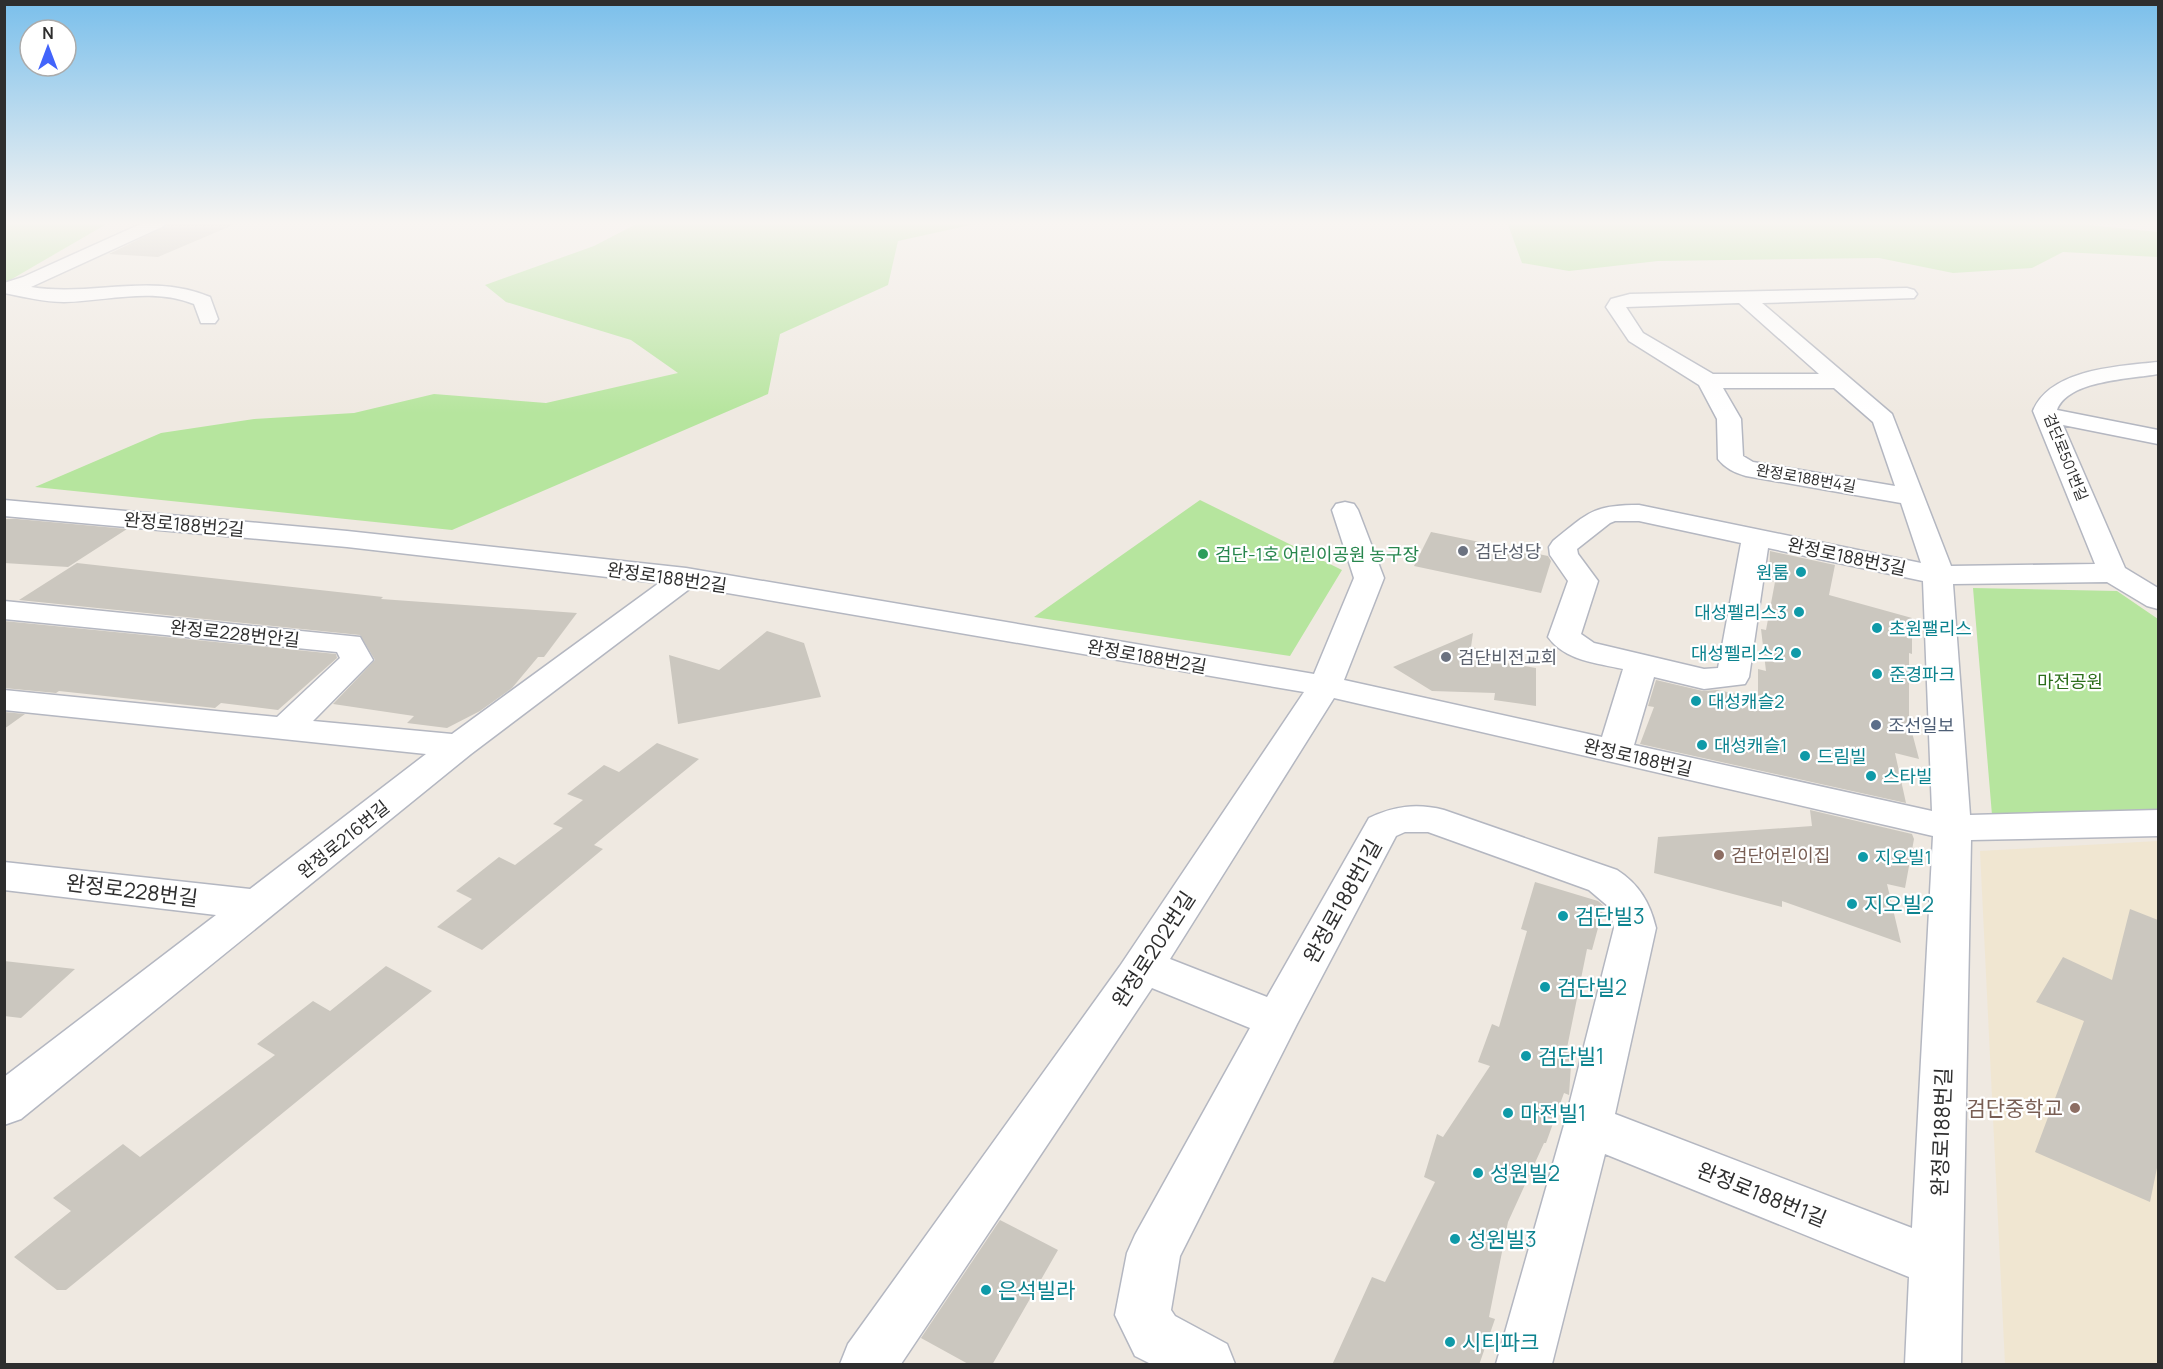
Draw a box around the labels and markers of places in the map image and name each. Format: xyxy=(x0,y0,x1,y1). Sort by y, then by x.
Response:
place label: 검단성당 xyxy=(1475,539,1541,563)
place label: 검단-1호 어린이공원 농구장 xyxy=(1215,542,1419,566)
marker: 검단성당 xyxy=(1456,544,1470,558)
marker: 검단-1호 어린이공원 농구장 xyxy=(1196,547,1210,561)
place label: 원룸 xyxy=(1756,560,1789,584)
marker: 원룸 xyxy=(1794,565,1808,579)
place label: 대성펠리스3 xyxy=(1694,600,1787,624)
marker: 대성펠리스3 xyxy=(1792,605,1806,619)
place label: 초원팰리스 xyxy=(1889,616,1972,640)
marker: 초원팰리스 xyxy=(1870,621,1884,635)
place label: 대성펠리스2 xyxy=(1691,641,1784,665)
place label: 검단비전교회 xyxy=(1458,645,1557,669)
marker: 대성펠리스2 xyxy=(1789,646,1803,660)
marker: 검단비전교회 xyxy=(1439,650,1453,664)
place label: 준경파크 xyxy=(1889,662,1955,686)
marker: 준경파크 xyxy=(1870,667,1884,681)
place label: 대성캐슬2 xyxy=(1708,689,1785,713)
marker: 대성캐슬2 xyxy=(1689,694,1703,708)
place label: 조선일보 xyxy=(1888,713,1954,737)
marker: 조선일보 xyxy=(1869,718,1883,732)
place label: 대성캐슬1 xyxy=(1714,733,1787,757)
marker: 대성캐슬1 xyxy=(1695,738,1709,752)
place label: 드림빌 xyxy=(1817,744,1867,768)
marker: 드림빌 xyxy=(1798,749,1812,763)
place label: 스타빌 xyxy=(1883,764,1933,788)
marker: 스타빌 xyxy=(1864,769,1878,783)
place label: 검단어린이집 xyxy=(1731,843,1830,867)
place label: 지오빌1 xyxy=(1875,845,1932,869)
marker: 검단어린이집 xyxy=(1712,848,1726,862)
marker: 지오빌1 xyxy=(1856,850,1870,864)
place label: 지오빌2 xyxy=(1864,890,1934,918)
marker: 지오빌2 xyxy=(1845,897,1859,911)
place label: 검단빌3 xyxy=(1575,902,1645,930)
marker: 검단빌3 xyxy=(1556,909,1570,923)
place label: 검단빌2 xyxy=(1557,973,1627,1001)
marker: 검단빌2 xyxy=(1538,980,1552,994)
place label: 검단빌1 xyxy=(1538,1042,1604,1070)
marker: 검단빌1 xyxy=(1519,1049,1533,1063)
place label: 검단중학교 xyxy=(1966,1094,2063,1122)
place label: 마전빌1 xyxy=(1520,1099,1586,1127)
marker: 검단중학교 xyxy=(2068,1101,2082,1115)
marker: 마전빌1 xyxy=(1501,1106,1515,1120)
place label: 성원빌2 xyxy=(1490,1159,1560,1187)
marker: 성원빌2 xyxy=(1471,1166,1485,1180)
place label: 성원빌3 xyxy=(1467,1225,1537,1253)
marker: 성원빌3 xyxy=(1448,1232,1462,1246)
place label: 은석빌라 xyxy=(998,1276,1075,1304)
marker: 은석빌라 xyxy=(979,1283,993,1297)
place label: 시티파크 xyxy=(1462,1328,1539,1356)
marker: 시티파크 xyxy=(1443,1335,1457,1349)

